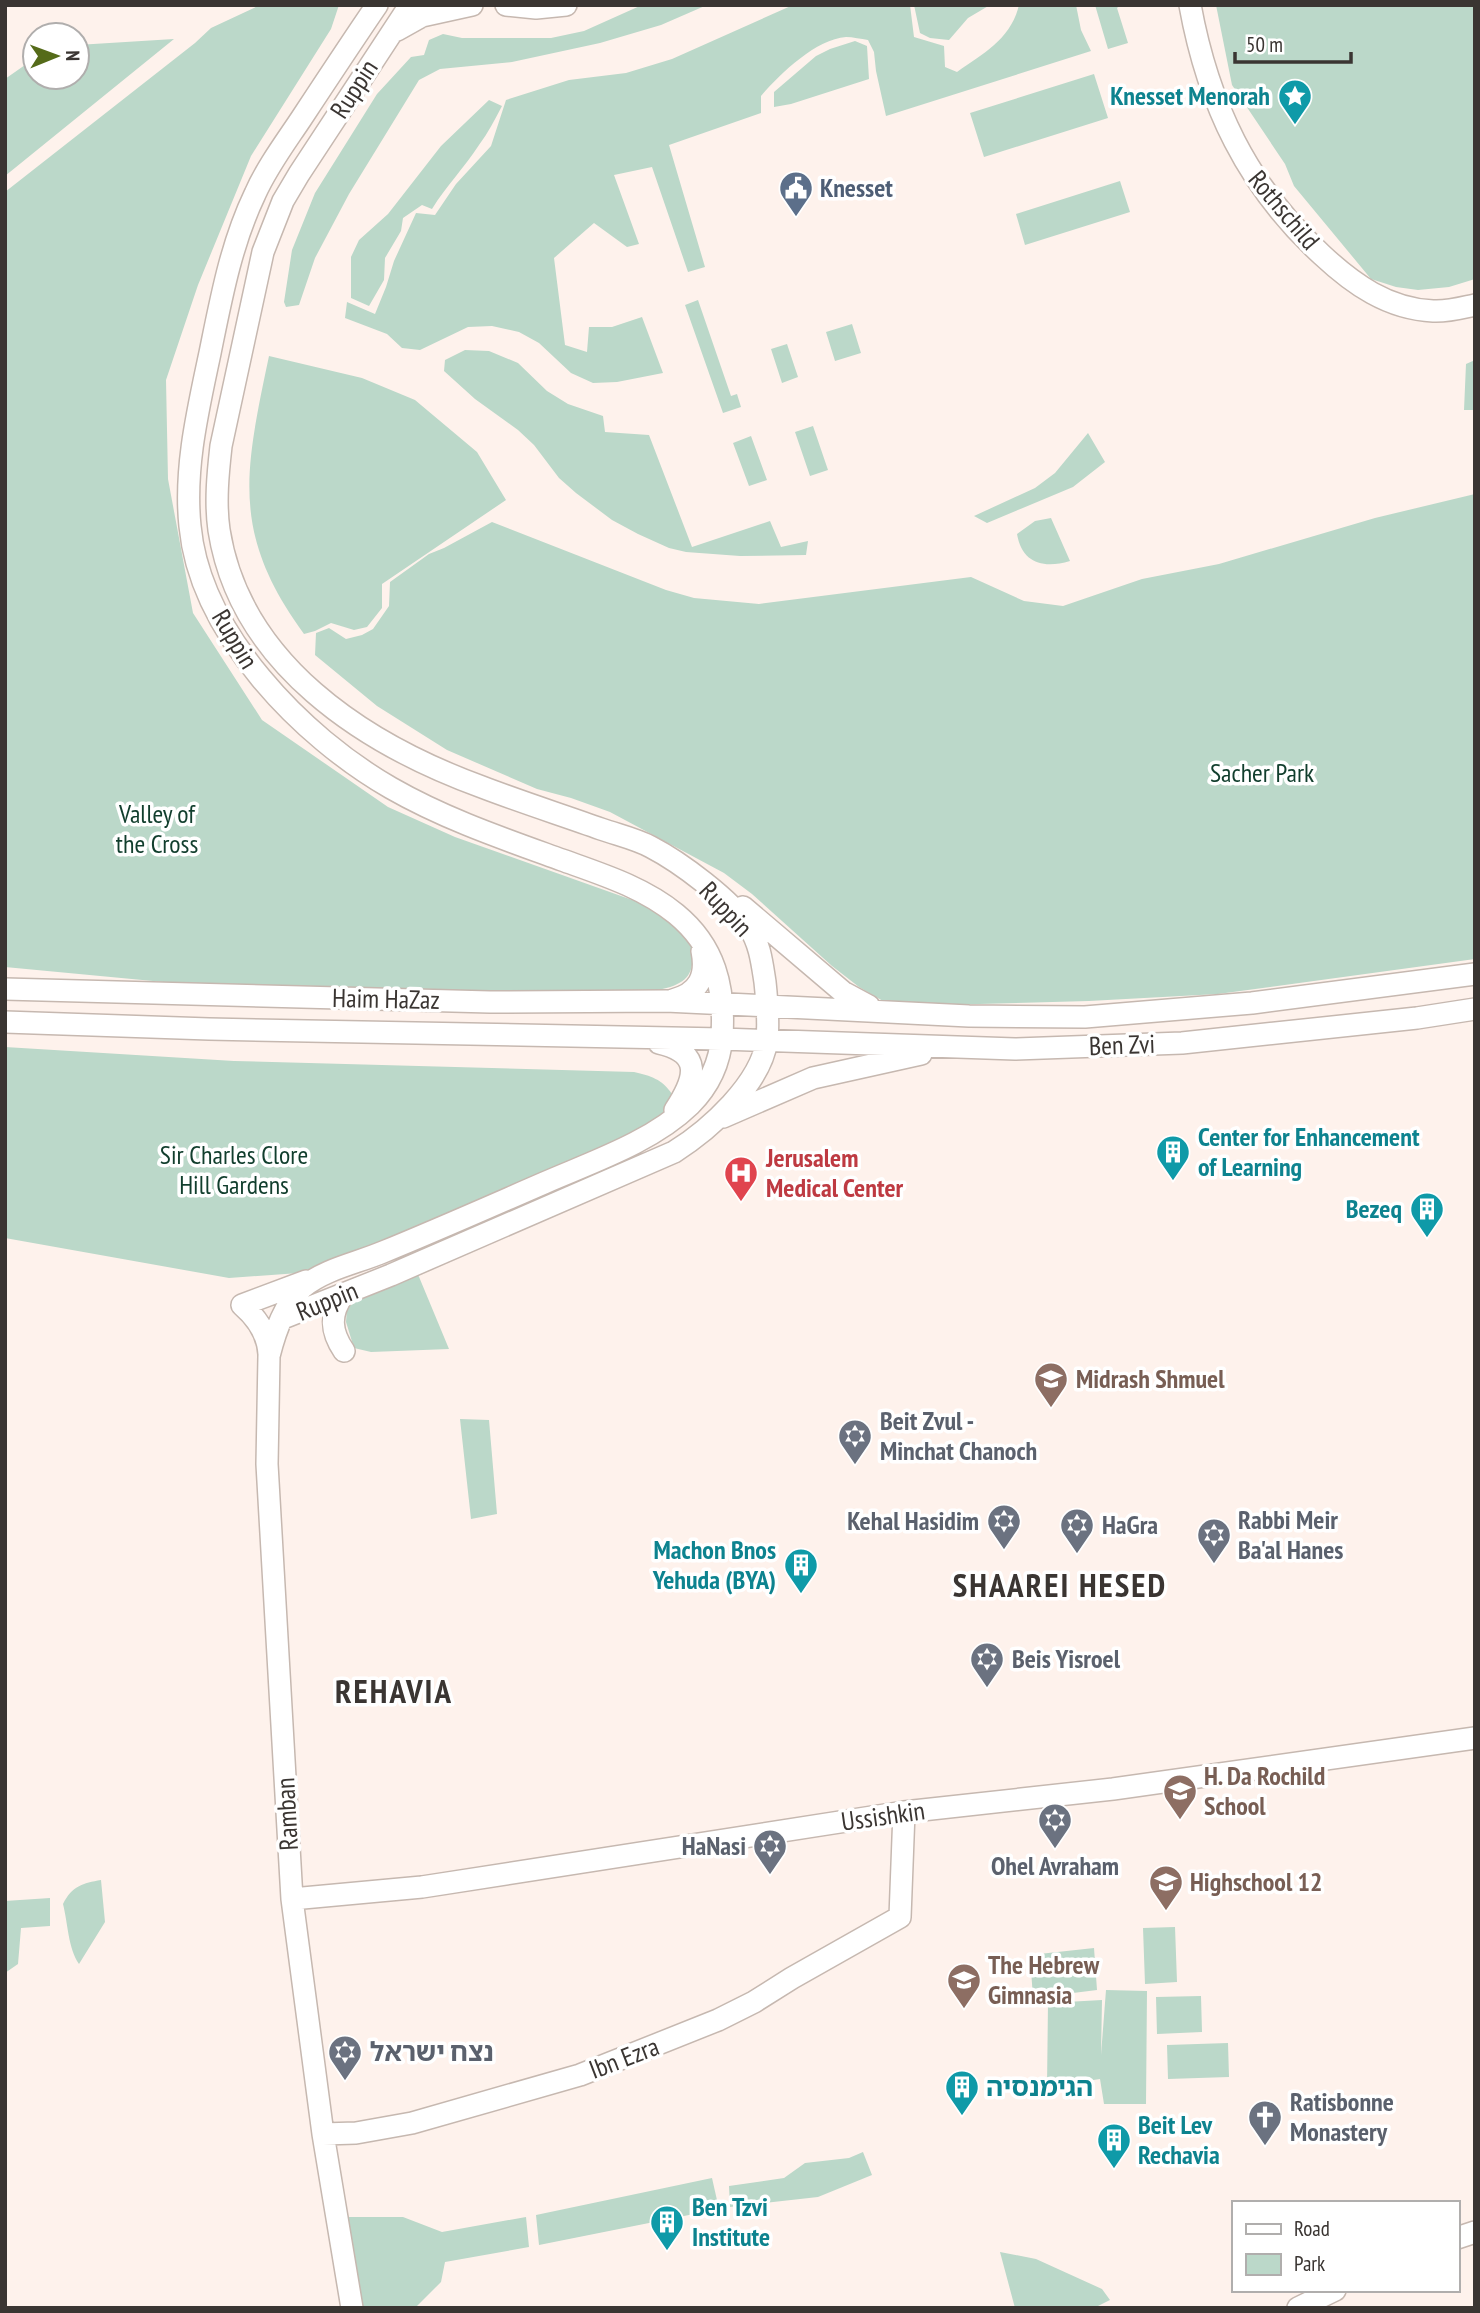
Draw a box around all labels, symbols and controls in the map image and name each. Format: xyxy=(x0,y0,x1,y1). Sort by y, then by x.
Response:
north arrow xyxy=(21,21,91,91)
scale bar xyxy=(1235,21,1350,65)
text: 50 m xyxy=(1246,31,1283,58)
text: N xyxy=(61,50,85,61)
street label: Ruppin xyxy=(322,53,385,124)
place icon: Knesset Menorah xyxy=(1276,77,1314,126)
place label: Knesset Menorah xyxy=(1110,79,1270,112)
street label: Rothschild xyxy=(1242,163,1327,256)
public building icon: Knesset xyxy=(777,169,815,218)
place label: Knesset xyxy=(820,171,893,204)
street label: Ruppin xyxy=(205,603,266,674)
park label: Sacher Park xyxy=(1210,756,1314,789)
park label: Valley of the Cross xyxy=(116,797,198,860)
street label: Ruppin xyxy=(693,874,760,943)
street label: Haim HaZaz xyxy=(332,981,440,1016)
street label: Ben Zvi xyxy=(1088,1027,1156,1062)
place label: Center for Enhancement of Learning xyxy=(1198,1120,1420,1183)
building icon: Center for Enhancement of Learning xyxy=(1154,1133,1192,1182)
park label: Sir Charles Clore Hill Gardens xyxy=(160,1138,308,1201)
place label: Jerusalem Medical Center xyxy=(765,1141,904,1204)
hospital icon: Jerusalem Medical Center xyxy=(722,1154,760,1203)
building icon: Bezeq xyxy=(1408,1190,1446,1239)
place label: Bezeq xyxy=(1346,1192,1402,1225)
street label: Ruppin xyxy=(291,1273,362,1328)
school or university icon: Midrash Shmuel xyxy=(1032,1360,1070,1409)
place label: Midrash Shmuel xyxy=(1076,1362,1225,1395)
place label: Beit Zvul - Minchat Chanoch xyxy=(880,1404,1037,1467)
synagogue icon: Beit Zvul - Minchat Chanoch xyxy=(836,1417,874,1466)
synagogue icon: Kehal Hasidim xyxy=(985,1502,1023,1551)
place label: Rabbi Meir Ba'al Hanes xyxy=(1238,1503,1343,1566)
place label: Kehal Hasidim xyxy=(847,1504,979,1537)
synagogue icon: HaGra xyxy=(1058,1506,1096,1555)
place label: HaGra xyxy=(1102,1508,1158,1541)
synagogue icon: Rabbi Meir Ba'al Hanes xyxy=(1195,1516,1233,1565)
place label: Machon Bnos Yehuda (BYA) xyxy=(652,1533,776,1596)
building icon: Machon Bnos Yehuda (BYA) xyxy=(782,1546,820,1595)
district label: SHAAREI HESED xyxy=(953,1563,1167,1606)
synagogue icon: Beis Yisroel xyxy=(968,1640,1006,1689)
place label: Beis Yisroel xyxy=(1012,1642,1121,1675)
district label: REHAVIA xyxy=(335,1669,453,1712)
place label: H. Da Rochild School xyxy=(1204,1759,1325,1822)
school or university icon: H. Da Rochild School xyxy=(1161,1772,1199,1821)
street label: Ramban xyxy=(268,1777,305,1851)
street label: Ussishkin xyxy=(839,1793,927,1838)
synagogue icon: Ohel Avraham xyxy=(1036,1801,1074,1850)
synagogue icon: HaNasi xyxy=(751,1827,789,1876)
place label: HaNasi xyxy=(682,1829,746,1862)
place label: Ohel Avraham xyxy=(991,1849,1119,1882)
school or university icon: Highschool 12 xyxy=(1147,1863,1185,1912)
place label: Highschool 12 xyxy=(1190,1865,1322,1898)
place label: The Hebrew Gimnasia xyxy=(988,1948,1100,2011)
school or university icon: The Hebrew Gimnasia xyxy=(945,1961,983,2010)
street label: Ibn Ezra xyxy=(584,2029,663,2086)
synagogue icon: נצח ישראל xyxy=(326,2033,364,2082)
place label: נצח ישראל xyxy=(370,2035,494,2068)
building icon: הגימנסיה xyxy=(943,2068,981,2117)
place label: הגימנסיה xyxy=(986,2070,1093,2103)
place label: Ratisbonne Monastery xyxy=(1290,2085,1394,2148)
church icon: Ratisbonne Monastery xyxy=(1246,2098,1284,2147)
place label: Beit Lev Rechavia xyxy=(1138,2108,1220,2171)
building icon: Beit Lev Rechavia xyxy=(1095,2121,1133,2170)
place label: Ben Tzvi Institute xyxy=(692,2190,770,2253)
legend xyxy=(1232,2201,1459,2292)
building icon: Ben Tzvi Institute xyxy=(648,2203,686,2252)
text: Road xyxy=(1294,2215,1330,2242)
text: Park xyxy=(1294,2250,1325,2277)

